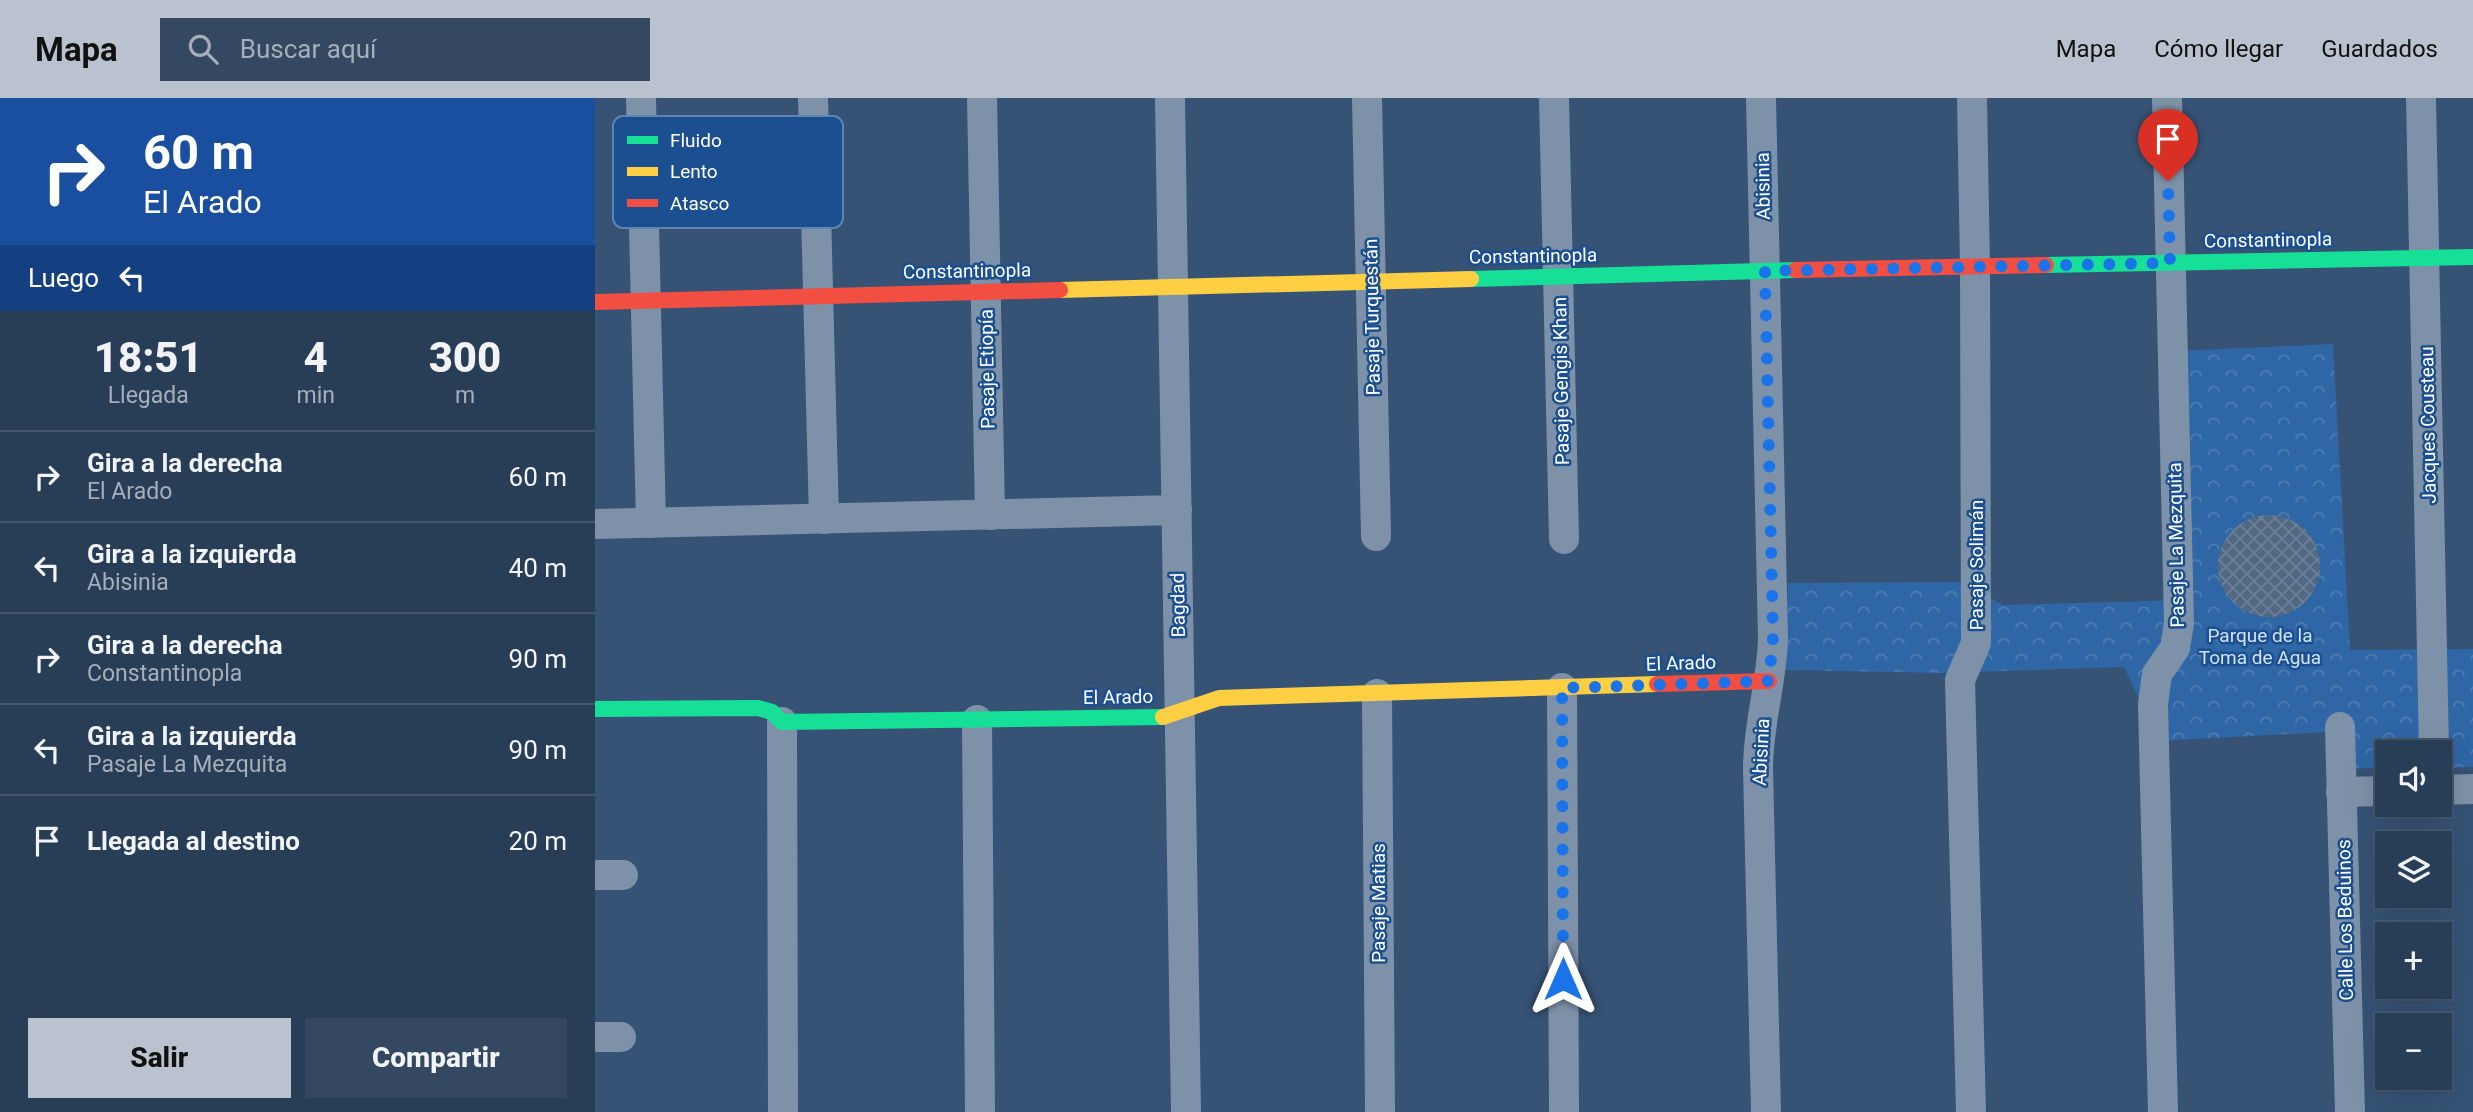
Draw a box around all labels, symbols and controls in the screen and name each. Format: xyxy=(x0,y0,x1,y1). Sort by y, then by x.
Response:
search box xyxy=(160,18,650,81)
text: Mapa xyxy=(35,30,118,69)
icon: search xyxy=(184,30,222,68)
text: Buscar aquí xyxy=(240,34,376,64)
text: Mapa xyxy=(2056,35,2116,63)
text: Cómo llegar xyxy=(2154,35,2283,63)
text: Guardados xyxy=(2321,35,2438,63)
pin xyxy=(2138,109,2198,181)
legend xyxy=(613,116,843,228)
icon: arrive xyxy=(2149,120,2187,158)
text: 60 m xyxy=(143,124,254,181)
icon: right xyxy=(28,126,119,217)
text: Fluido xyxy=(670,129,722,152)
street label: Abisinia xyxy=(1751,152,1775,220)
text: Lento xyxy=(670,160,718,183)
text: El Arado xyxy=(143,183,262,221)
text: Atasco xyxy=(670,192,729,215)
street label: Constantinopla xyxy=(2204,227,2332,253)
street label: Pasaje Turquestán xyxy=(1359,238,1385,396)
street label: Constantinopla xyxy=(1469,243,1597,269)
street label: Constantinopla xyxy=(903,258,1031,284)
icon: left xyxy=(113,259,151,297)
text: Luego xyxy=(28,263,99,293)
street label: Pasaje Gengis Khan xyxy=(1548,297,1574,465)
street label: Pasaje Etiopía xyxy=(974,309,1000,429)
text: 18:51 xyxy=(94,333,203,382)
text: 4 xyxy=(304,333,328,382)
text: 300 xyxy=(429,333,501,382)
street label: Jacques Cousteau xyxy=(2415,346,2441,504)
text: Llegada xyxy=(108,382,189,409)
text: min xyxy=(296,382,335,409)
text: m xyxy=(455,382,475,409)
text: Gira a la derecha xyxy=(87,448,283,478)
icon: right xyxy=(28,458,66,496)
text: 60 m xyxy=(509,462,567,492)
street label: Pasaje La Mezquita xyxy=(2163,462,2189,628)
text: El Arado xyxy=(87,478,172,505)
street label: Pasaje Solimán xyxy=(1965,500,1988,630)
text: Gira a la izquierda xyxy=(87,539,297,569)
icon: left xyxy=(28,549,66,587)
text: 40 m xyxy=(509,553,567,583)
text: Abisinia xyxy=(87,569,169,596)
street label: Bagdad xyxy=(1166,572,1190,638)
park label: Parque de la Toma de Agua xyxy=(2199,624,2321,669)
text: Gira a la derecha xyxy=(87,630,283,660)
icon: right xyxy=(28,640,66,678)
text: 90 m xyxy=(509,644,567,674)
street label: El Arado xyxy=(1645,650,1717,676)
text: Constantinopla xyxy=(87,660,242,687)
street label: El Arado xyxy=(1083,685,1153,709)
street label: Abisinia xyxy=(1748,718,1774,786)
text: Gira a la izquierda xyxy=(87,721,297,751)
icon: left xyxy=(28,731,66,769)
text: 90 m xyxy=(509,735,567,765)
map controls xyxy=(2375,740,2452,1090)
button: sound xyxy=(2375,740,2452,817)
text: Pasaje La Mezquita xyxy=(87,751,287,778)
icon: arrive xyxy=(28,822,66,860)
text: Llegada al destino xyxy=(87,826,300,856)
text: 20 m xyxy=(509,826,567,856)
button: layers xyxy=(2375,831,2452,908)
street label: Calle Los Beduinos xyxy=(2332,839,2358,1001)
street label: Pasaje Matias xyxy=(1367,843,1390,963)
button: + xyxy=(2375,922,2452,999)
position arrow xyxy=(1526,942,1600,1016)
button: − xyxy=(2375,1013,2452,1090)
button: Salir xyxy=(28,1018,291,1098)
button: Compartir xyxy=(305,1018,567,1098)

